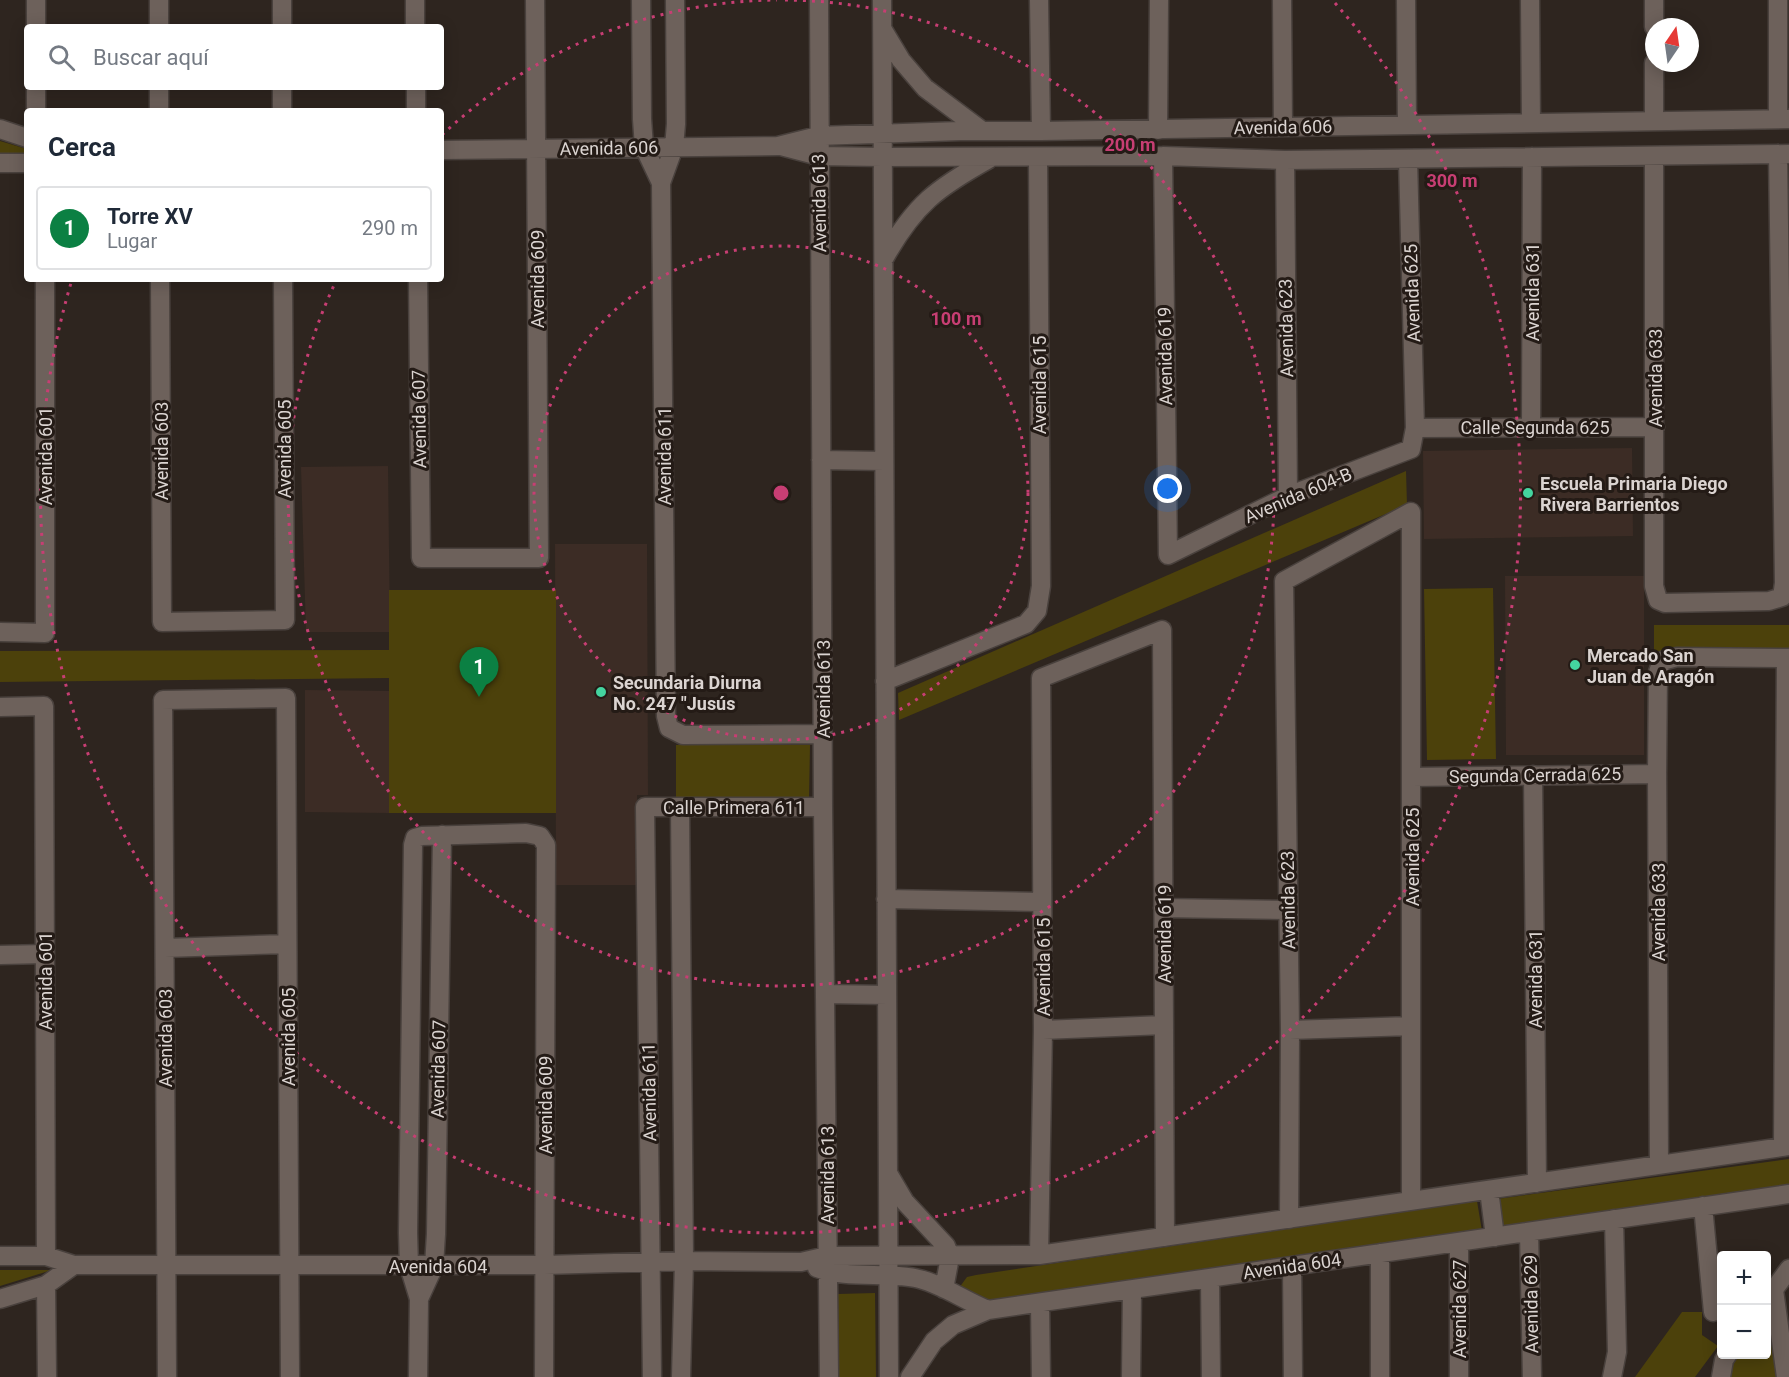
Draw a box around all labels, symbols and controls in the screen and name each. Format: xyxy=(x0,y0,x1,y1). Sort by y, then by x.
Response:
north arrow xyxy=(1645,18,1699,72)
search box xyxy=(24,24,444,90)
icon: search xyxy=(45,41,78,74)
text: Buscar aquí xyxy=(93,45,209,70)
street label: Avenida 606 xyxy=(1234,116,1332,138)
text: Cerca xyxy=(48,132,116,162)
text: 200 m xyxy=(1104,134,1156,155)
street label: Avenida 606 xyxy=(560,137,658,159)
street label: Avenida 613 xyxy=(808,154,830,252)
text: 300 m xyxy=(1426,170,1478,191)
text: Torre XV xyxy=(107,204,193,229)
text: 1 xyxy=(64,216,75,240)
text: 290 m xyxy=(362,216,418,240)
text: Lugar xyxy=(107,229,157,253)
street label: Avenida 609 xyxy=(527,230,548,328)
street label: Avenida 625 xyxy=(1400,243,1424,343)
street label: Avenida 631 xyxy=(1522,243,1543,341)
street label: Avenida 623 xyxy=(1275,279,1297,377)
street label: Avenida 619 xyxy=(1154,307,1176,405)
text: 100 m xyxy=(930,308,982,329)
street label: Avenida 633 xyxy=(1645,329,1666,427)
street label: Avenida 615 xyxy=(1029,336,1050,434)
street label: Avenida 607 xyxy=(408,370,430,468)
street label: Avenida 605 xyxy=(274,400,295,498)
street label: Avenida 603 xyxy=(151,402,172,500)
street label: Avenida 601 xyxy=(35,407,56,505)
street label: Avenida 611 xyxy=(654,407,675,505)
street label: Calle Segunda 625 xyxy=(1460,417,1610,438)
street label: Avenida 604-B xyxy=(1241,463,1355,527)
place label: Escuela Primaria Diego Rivera Barrientos xyxy=(1540,473,1728,515)
your location xyxy=(1153,474,1182,503)
centre of rings xyxy=(771,483,791,503)
marker: Escuela Primaria Diego Rivera Barrientos xyxy=(1521,486,1535,500)
street label: Avenida 613 xyxy=(813,640,834,738)
place label: Mercado San Juan de Aragón xyxy=(1587,645,1714,687)
pin: 1 xyxy=(460,648,498,697)
marker: Mercado San Juan de Aragón xyxy=(1568,658,1582,672)
place label: Secundaria Diurna No. 247 "Jusús xyxy=(613,672,762,714)
marker: Secundaria Diurna No. 247 "Jusús xyxy=(594,685,608,699)
street label: Segunda Cerrada 625 xyxy=(1449,763,1621,787)
street label: Calle Primera 611 xyxy=(663,797,805,818)
street label: Avenida 625 xyxy=(1402,808,1423,906)
street label: Avenida 623 xyxy=(1277,851,1299,949)
street label: Avenida 633 xyxy=(1648,863,1669,961)
street label: Avenida 619 xyxy=(1154,885,1175,983)
street label: Avenida 615 xyxy=(1033,918,1054,1016)
street label: Avenida 631 xyxy=(1525,930,1546,1028)
street label: Avenida 601 xyxy=(35,932,56,1030)
street label: Avenida 605 xyxy=(278,988,299,1086)
street label: Avenida 603 xyxy=(155,989,176,1087)
street label: Avenida 607 xyxy=(427,1020,449,1118)
street label: Avenida 611 xyxy=(638,1043,660,1141)
street label: Avenida 609 xyxy=(535,1056,556,1154)
street label: Avenida 613 xyxy=(817,1126,838,1224)
street label: Avenida 604 xyxy=(1242,1249,1342,1283)
map controls xyxy=(1717,1251,1771,1359)
button: + xyxy=(1717,1251,1771,1305)
street label: Avenida 629 xyxy=(1520,1255,1542,1353)
street label: Avenida 604 xyxy=(389,1256,487,1277)
street label: Avenida 627 xyxy=(1449,1260,1470,1358)
button: − xyxy=(1717,1305,1771,1359)

